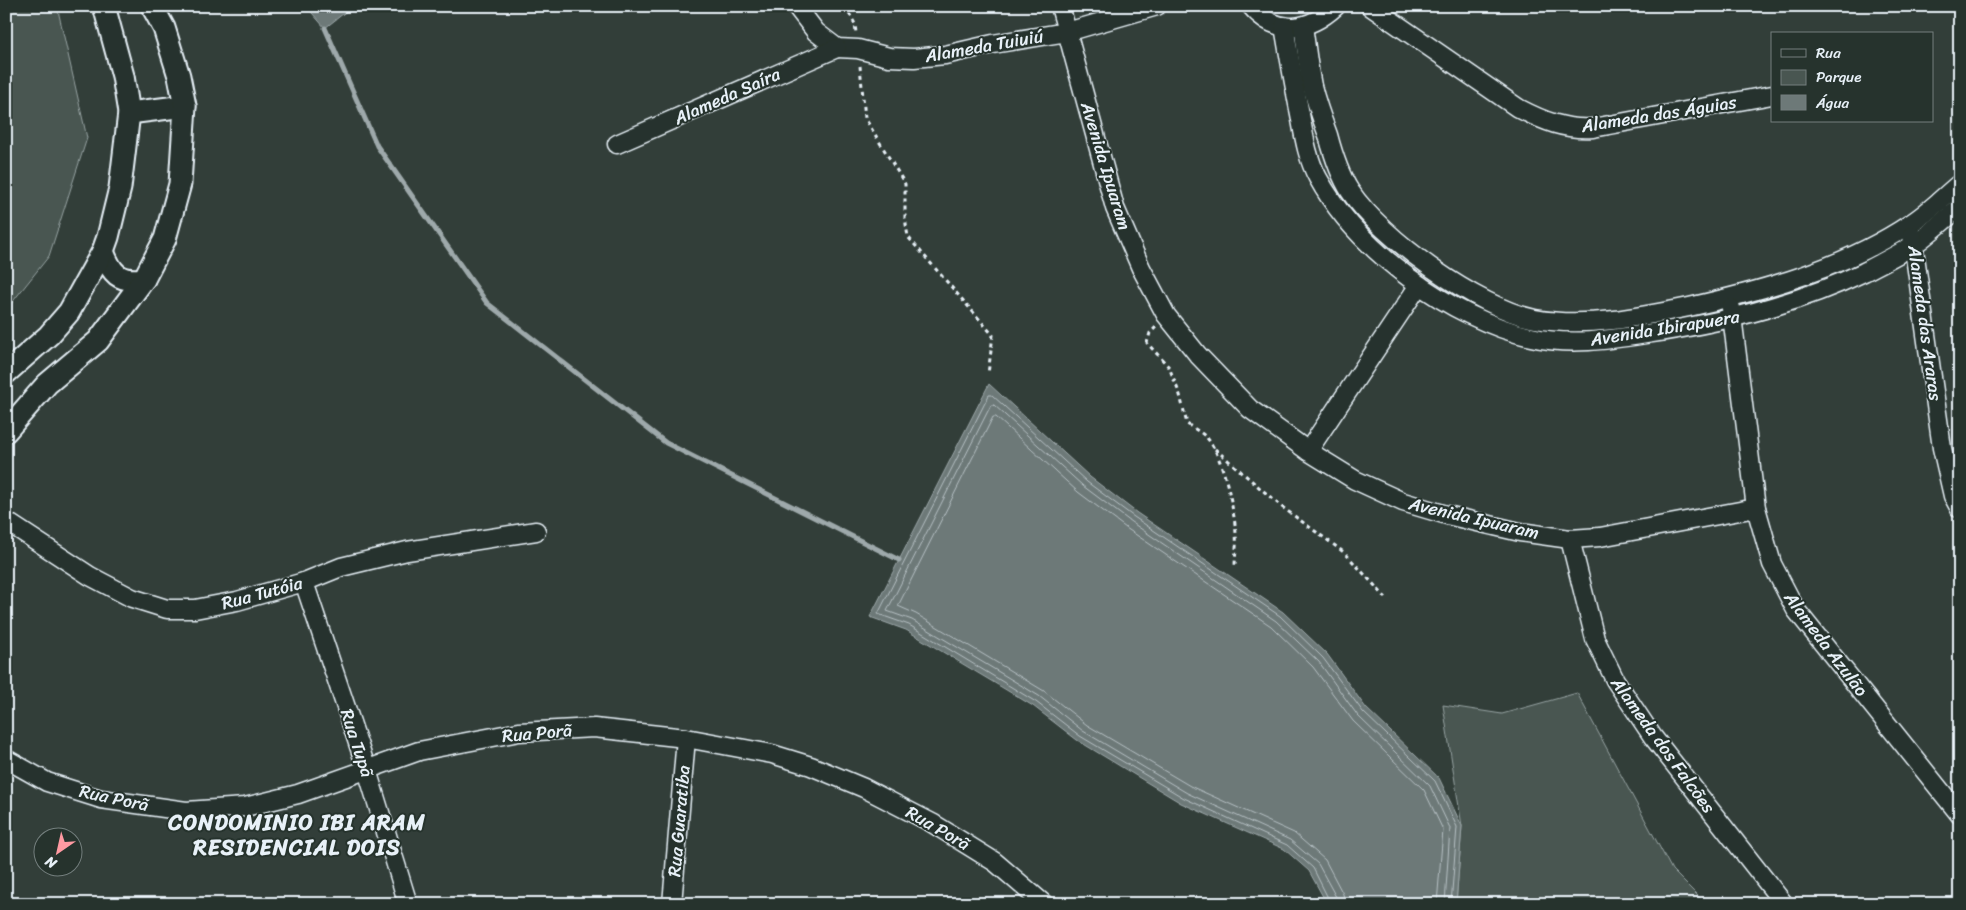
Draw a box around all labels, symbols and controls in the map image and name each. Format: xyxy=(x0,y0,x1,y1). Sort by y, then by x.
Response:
street label: Alameda Tuiuiú xyxy=(921,20,1046,72)
legend xyxy=(1771,32,1934,122)
text: Rua xyxy=(1816,40,1841,66)
street label: Alameda Saíra xyxy=(668,58,786,134)
text: Parque xyxy=(1816,64,1861,90)
street label: Alameda das Águias xyxy=(1578,86,1740,142)
text: Água xyxy=(1815,90,1849,116)
street label: Avenida Ipuaram xyxy=(1071,97,1141,234)
street label: Alameda das Araras xyxy=(1898,242,1952,404)
street label: Avenida Ibirapuera xyxy=(1587,300,1743,356)
street label: Avenida Ipuaram xyxy=(1405,487,1542,549)
street label: Rua Tutóia xyxy=(218,567,307,619)
street label: Alameda Azulão xyxy=(1775,583,1877,704)
street label: Alameda dos Falcões xyxy=(1602,669,1724,821)
street label: Rua Tupã xyxy=(331,705,383,782)
street label: Rua Porã xyxy=(501,714,574,752)
street label: Rua Guaratiba xyxy=(658,764,700,878)
street label: Rua Porã xyxy=(76,775,153,821)
street label: Rua Porã xyxy=(900,797,977,860)
district label: CONDOMINIO IBI ARAM RESIDENCIAL DOIS xyxy=(167,803,426,867)
north arrow xyxy=(32,828,82,878)
text: N xyxy=(40,849,63,876)

